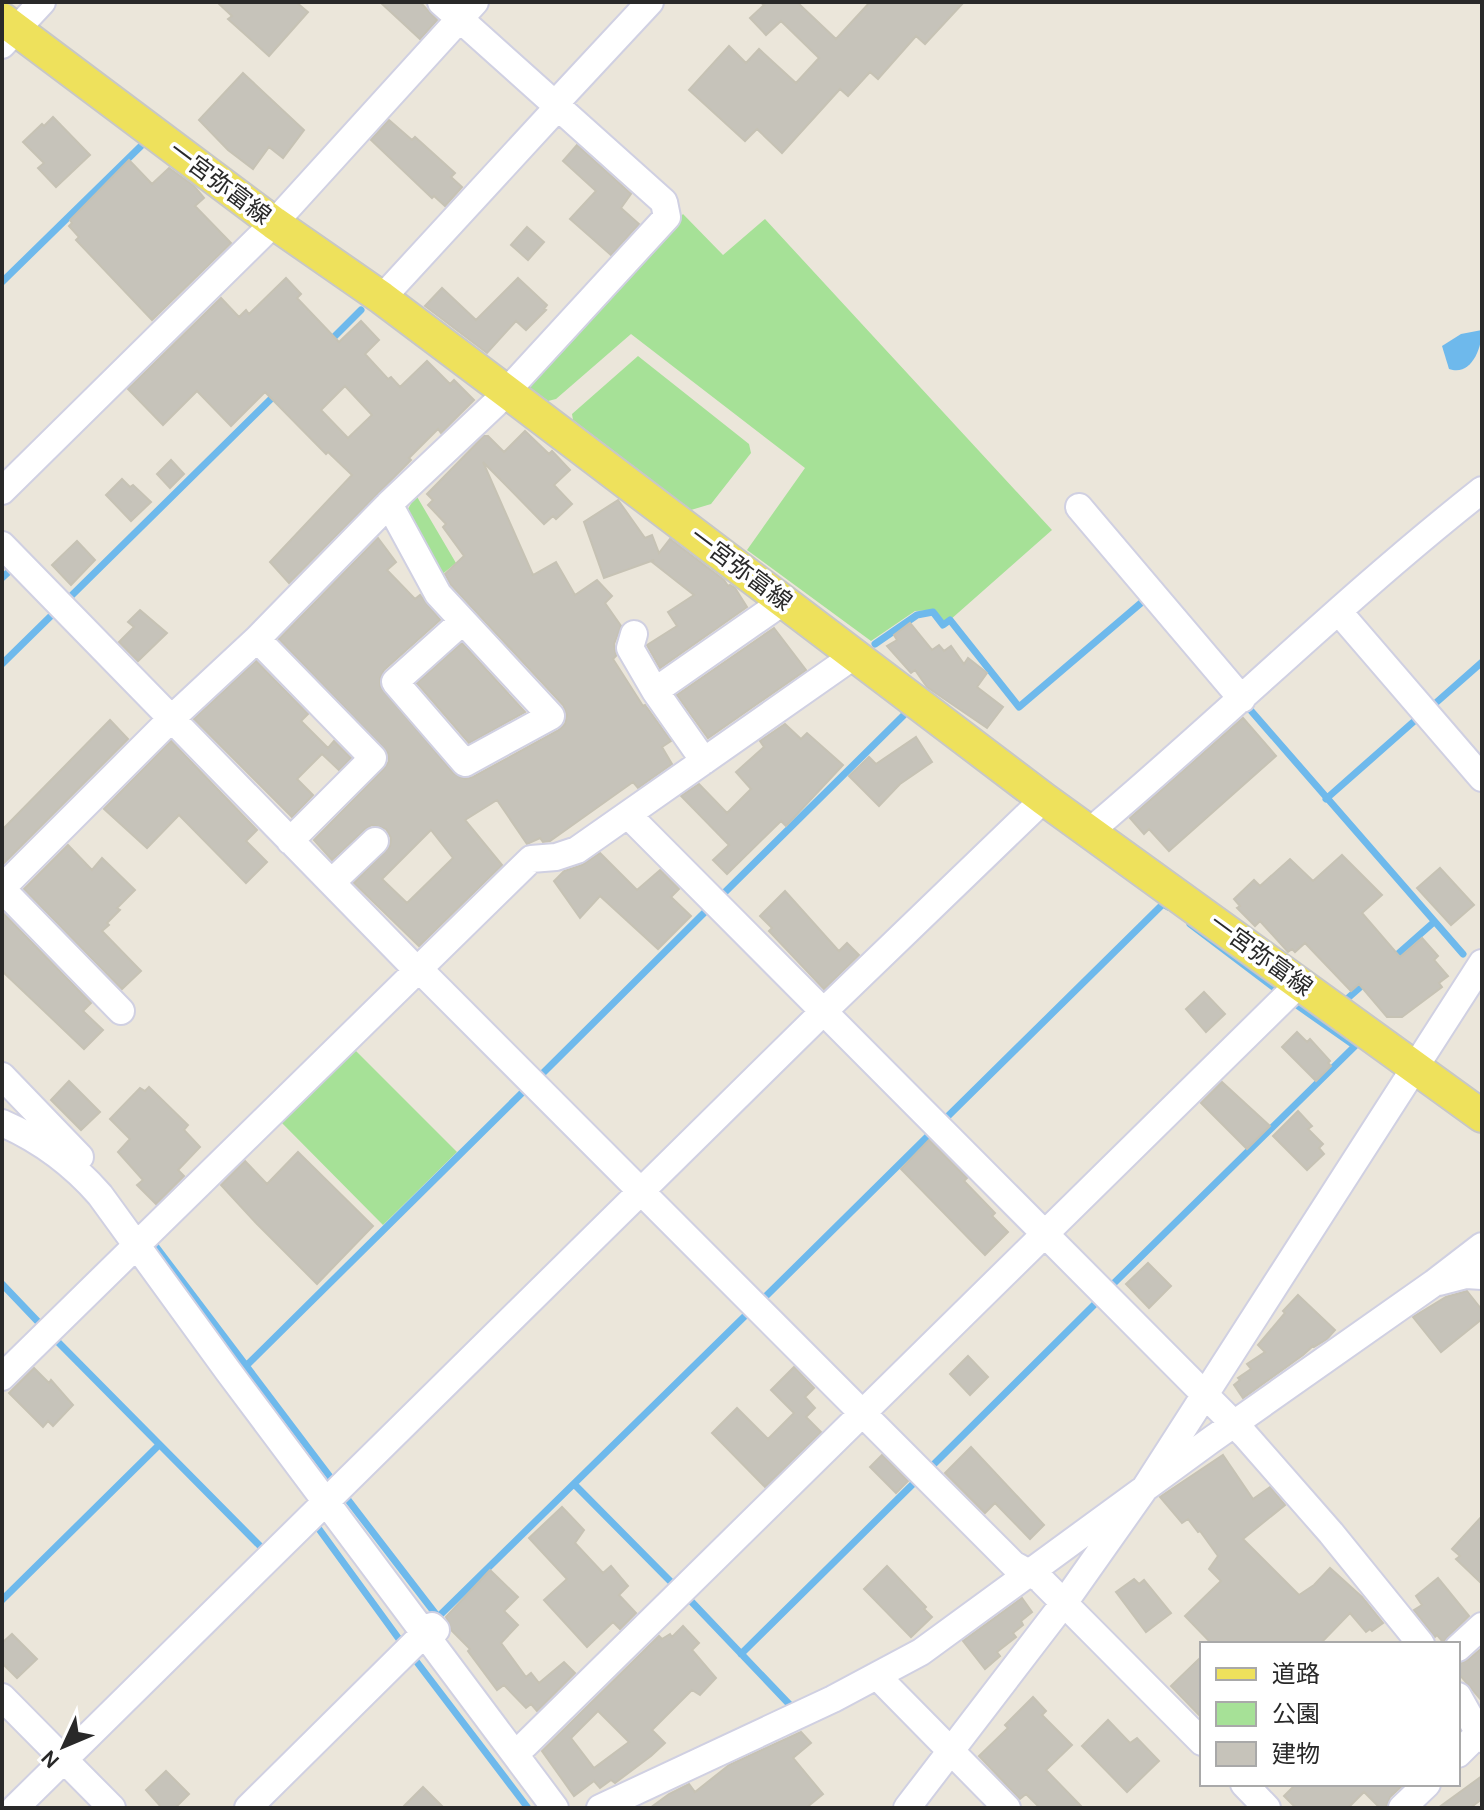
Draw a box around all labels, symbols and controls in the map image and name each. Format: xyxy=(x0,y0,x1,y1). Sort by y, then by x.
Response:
street label: 一宮弥富線 xyxy=(164,136,276,230)
street label: 一宮弥富線 xyxy=(685,522,797,616)
street label: 一宮弥富線 xyxy=(1204,908,1318,1002)
legend xyxy=(1200,1642,1460,1786)
text: 道路 xyxy=(1272,1660,1320,1688)
text: 公園 xyxy=(1272,1700,1320,1728)
north arrow xyxy=(24,1706,104,1786)
text: 建物 xyxy=(1272,1740,1320,1768)
text: N xyxy=(35,1744,65,1774)

